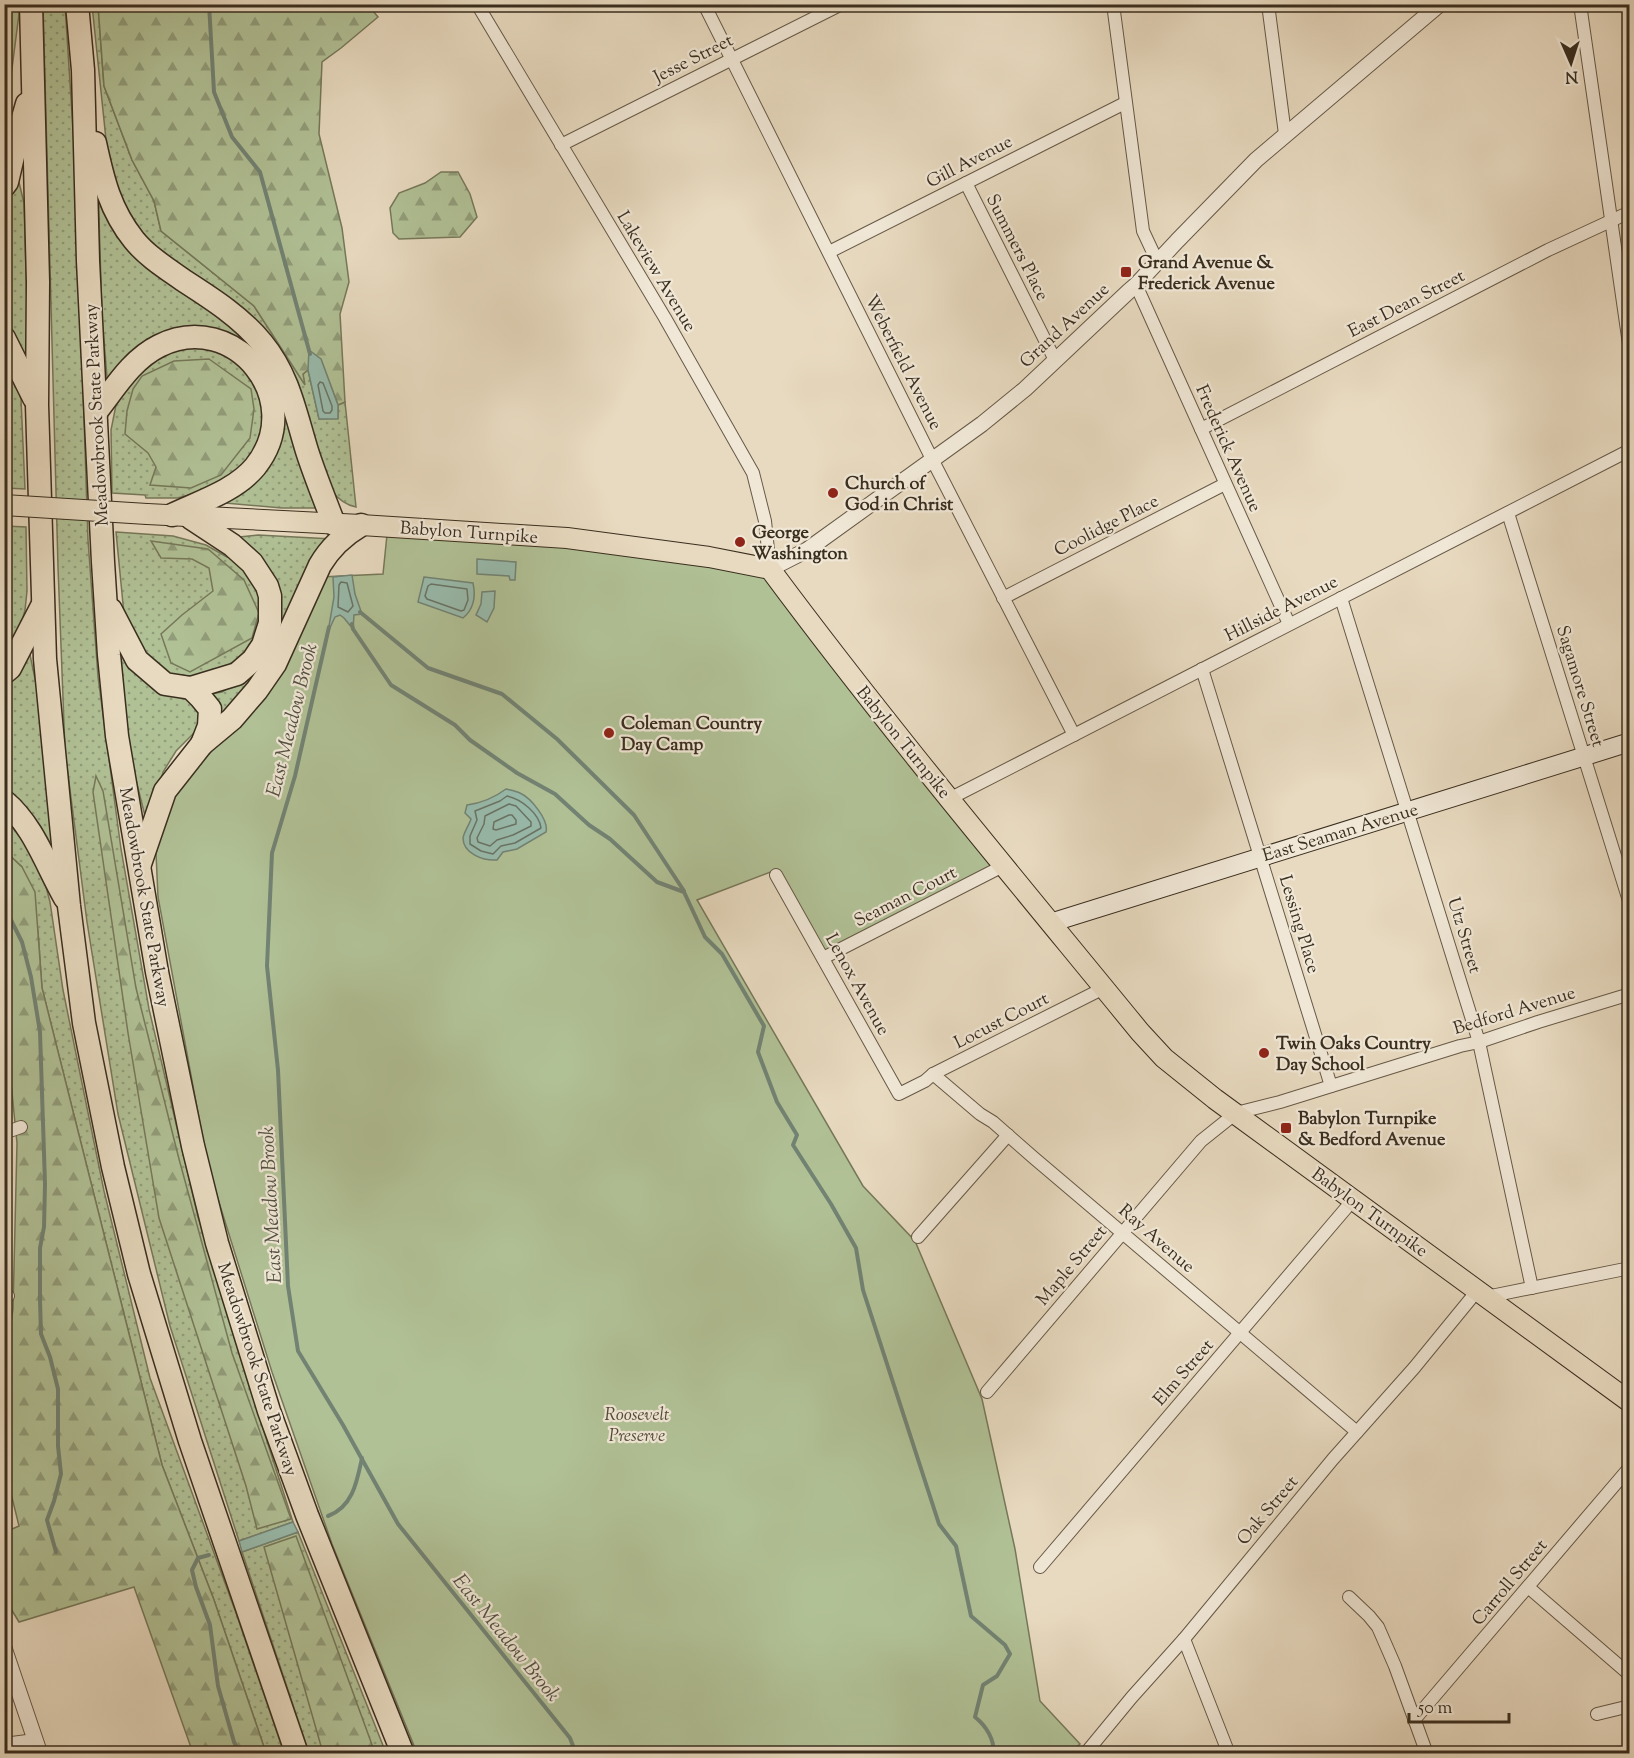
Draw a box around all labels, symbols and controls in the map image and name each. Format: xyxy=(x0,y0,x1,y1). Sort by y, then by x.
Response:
street label: Jesse Street xyxy=(649,29,738,91)
north arrow xyxy=(1541,33,1601,93)
text: N xyxy=(1564,64,1579,87)
street label: Gill Avenue xyxy=(922,130,1018,196)
street label: Summers Place xyxy=(978,190,1054,306)
street label: Lakeview Avenue xyxy=(609,207,702,337)
place label: Grand Avenue & Frederick Avenue xyxy=(1138,251,1275,298)
street label: East Dean Street xyxy=(1344,264,1470,345)
marker: Grand Avenue & Frederick Avenue xyxy=(1119,265,1133,279)
street label: Grand Avenue xyxy=(1015,278,1116,375)
street label: Weberfield Avenue xyxy=(857,291,948,435)
street label: Meadowbrook State Parkway xyxy=(79,303,117,527)
street label: Frederick Avenue xyxy=(1187,381,1267,517)
place label: Church of God in Christ xyxy=(845,472,954,519)
marker: Church of God in Christ xyxy=(826,486,840,500)
street label: Coolidge Place xyxy=(1050,489,1164,564)
street label: Babylon Turnpike xyxy=(399,516,539,552)
place label: George Washington xyxy=(752,521,848,568)
marker: George Washington xyxy=(733,535,747,549)
street label: Hillside Avenue xyxy=(1221,570,1343,649)
street label: Sagamore Street xyxy=(1548,623,1610,751)
water label: East Meadow Brook xyxy=(260,641,327,801)
street label: Babylon Turnpike xyxy=(849,681,956,805)
place label: Coleman Country Day Camp xyxy=(621,712,762,759)
marker: Coleman Country Day Camp xyxy=(602,726,616,740)
street label: Meadowbrook State Parkway xyxy=(111,785,175,1009)
street label: East Seaman Avenue xyxy=(1260,798,1422,870)
street label: Seaman Court xyxy=(850,861,962,935)
street label: Lessing Place xyxy=(1271,872,1325,977)
street label: Utz Street xyxy=(1439,895,1487,977)
street label: Lenox Avenue xyxy=(817,929,895,1041)
street label: Bedford Avenue xyxy=(1450,981,1579,1043)
street label: Locust Court xyxy=(950,987,1054,1057)
place label: Twin Oaks Country Day School xyxy=(1276,1032,1431,1079)
marker: Twin Oaks Country Day School xyxy=(1257,1046,1271,1060)
place label: Babylon Turnpike & Bedford Avenue xyxy=(1298,1107,1446,1154)
marker: Babylon Turnpike & Bedford Avenue xyxy=(1279,1121,1293,1135)
water label: East Meadow Brook xyxy=(254,1125,291,1284)
street label: Babylon Turnpike xyxy=(1305,1162,1432,1265)
street label: Ray Avenue xyxy=(1112,1199,1200,1280)
street label: Maple Street xyxy=(1031,1220,1114,1312)
street label: Meadowbrook State Parkway xyxy=(209,1260,303,1480)
street label: Elm Street xyxy=(1148,1334,1221,1412)
park label: Roosevelt Preserve xyxy=(604,1403,670,1450)
street label: Oak Street xyxy=(1232,1471,1305,1552)
street label: Carroll Street xyxy=(1467,1534,1555,1632)
water label: East Meadow Brook xyxy=(444,1568,566,1709)
scale bar xyxy=(1409,1686,1510,1724)
text: 50 m xyxy=(1417,1696,1453,1722)

